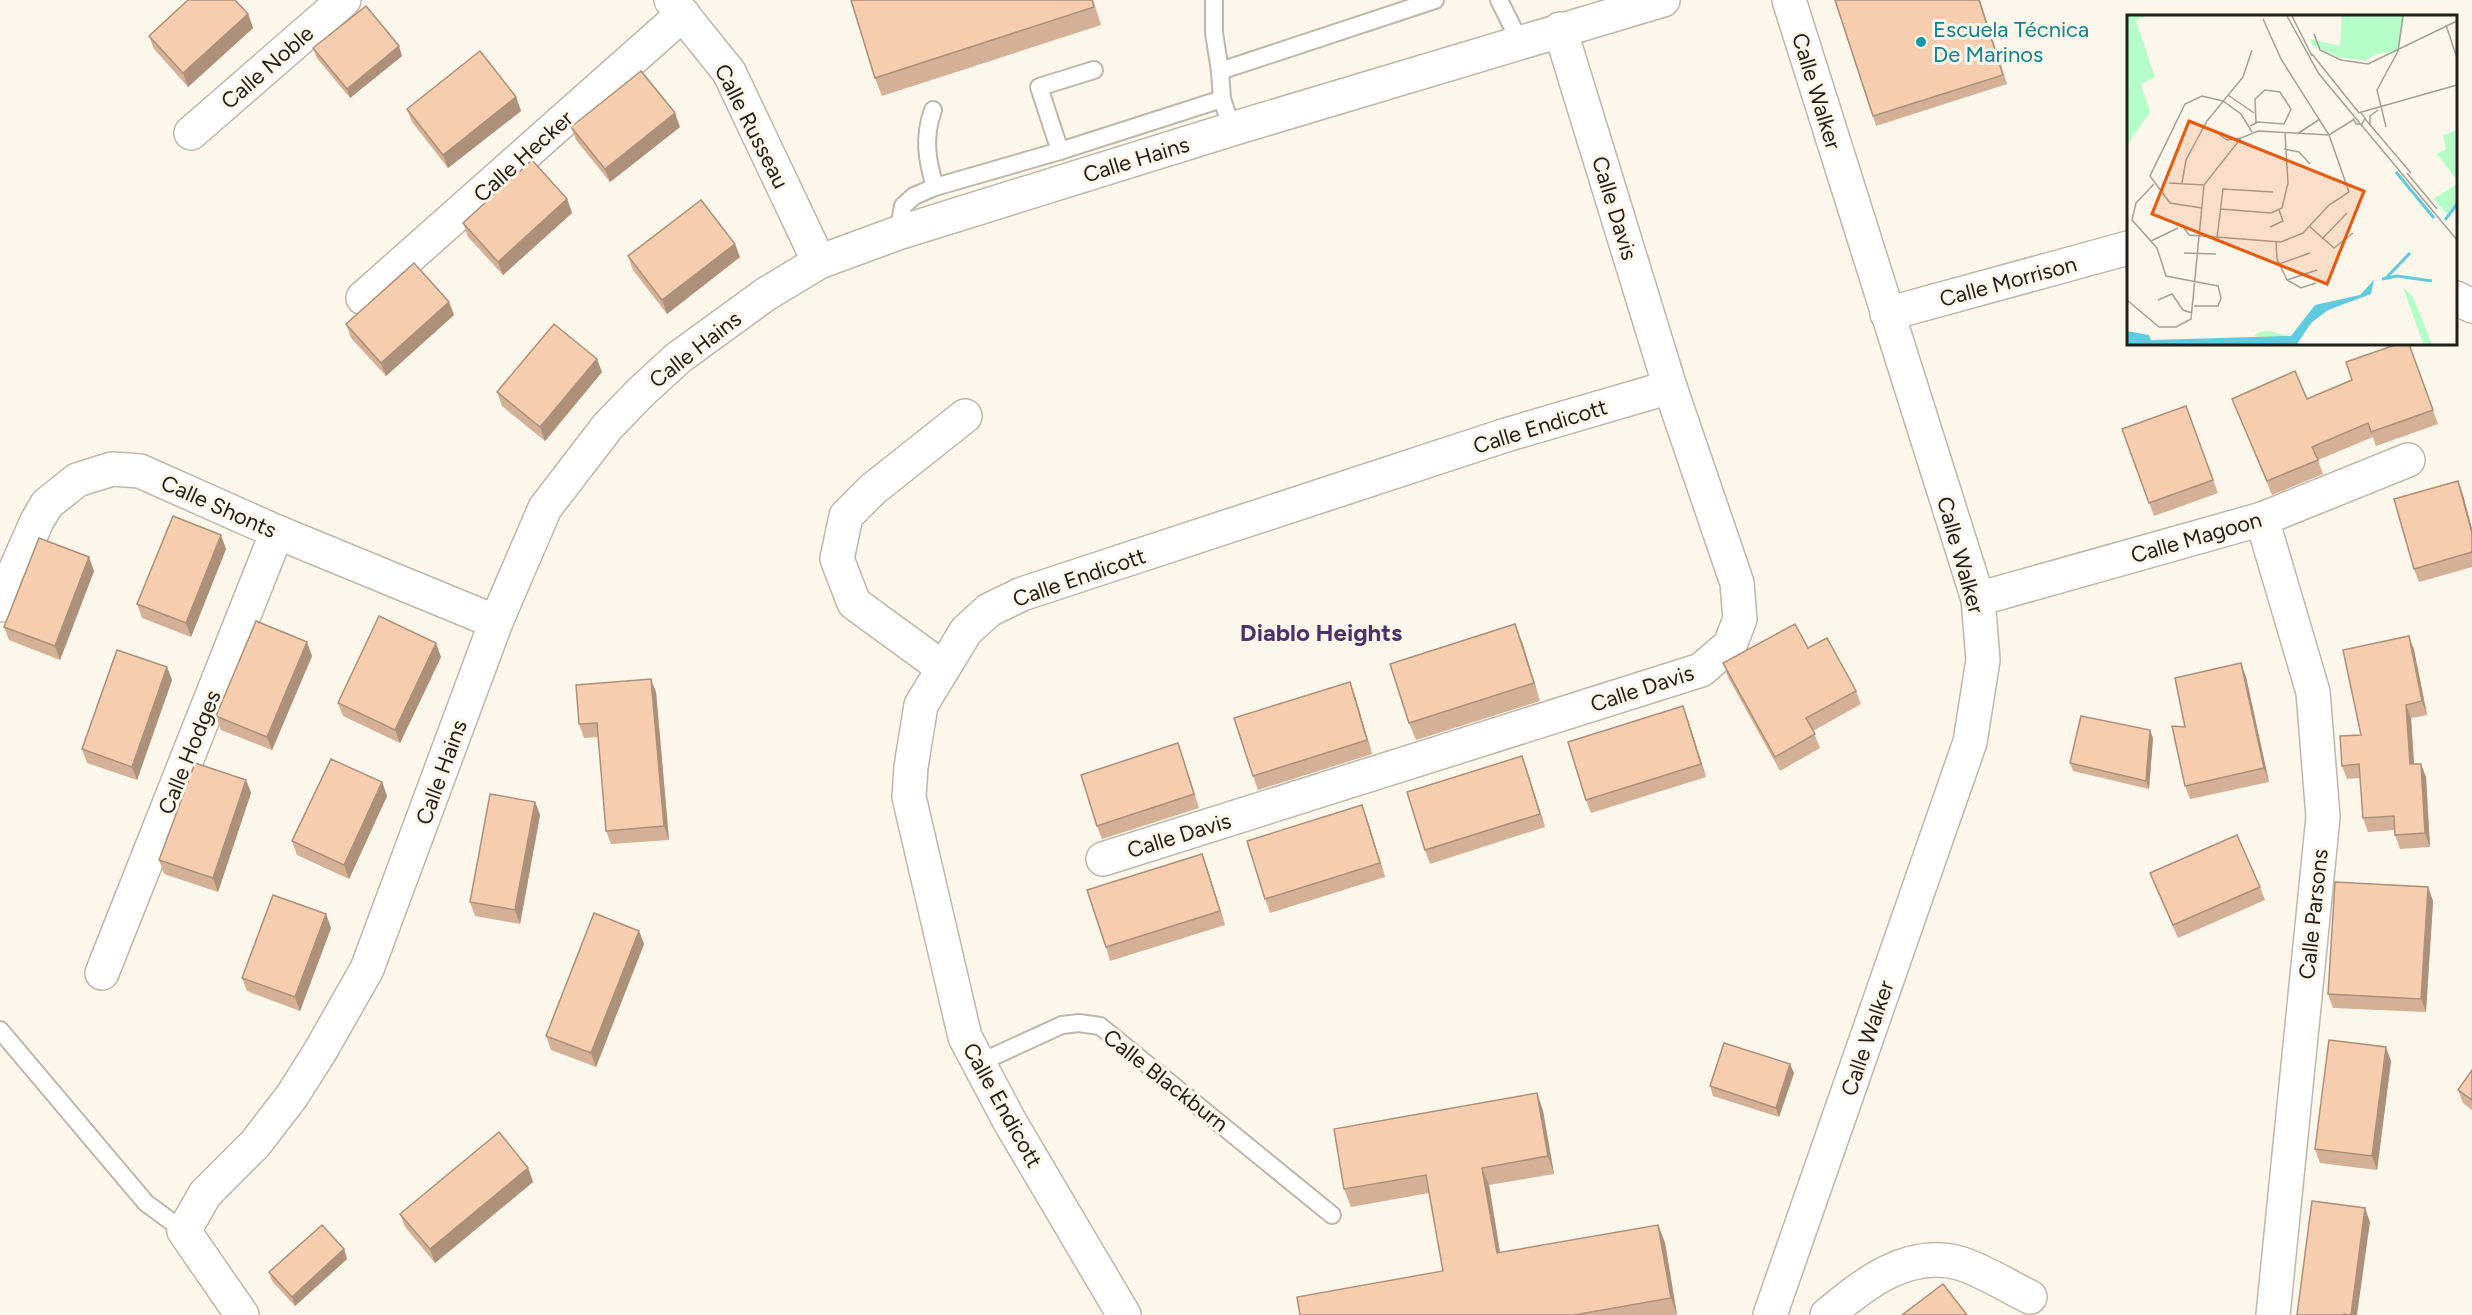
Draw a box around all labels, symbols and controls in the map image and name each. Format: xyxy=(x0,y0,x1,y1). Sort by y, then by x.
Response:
inset map xyxy=(2127,15,2457,345)
place label: Escuela Técnica De Marinos xyxy=(1933,16,2089,68)
street label: Calle Noble xyxy=(216,20,319,115)
street label: Calle Walker xyxy=(1786,30,1847,153)
marker: Escuela Técnica De Marinos xyxy=(1914,35,1928,49)
street label: Calle Russeau xyxy=(709,59,795,193)
street label: Calle Hecker xyxy=(468,104,579,208)
street label: Calle Hains xyxy=(1080,131,1192,188)
street label: Calle Davis xyxy=(1586,153,1643,263)
street label: Calle Morrison xyxy=(1937,250,2080,313)
street label: Calle Hains xyxy=(644,305,747,394)
street label: Calle Endicott xyxy=(1470,393,1610,460)
street label: Calle Shonts xyxy=(157,469,281,544)
street label: Calle Walker xyxy=(1931,494,1990,617)
street label: Calle Magoon xyxy=(2128,506,2265,569)
street label: Calle Endicott xyxy=(1009,542,1149,613)
district label: Diablo Heights xyxy=(1240,618,1402,647)
street label: Calle Davis xyxy=(1587,659,1697,718)
street label: Calle Hodges xyxy=(152,686,227,818)
street label: Calle Hains xyxy=(410,716,473,828)
street label: Calle Davis xyxy=(1124,807,1234,864)
street label: Calle Parsons xyxy=(2293,848,2334,981)
street label: Calle Walker xyxy=(1835,976,1900,1099)
street label: Calle Blackburn xyxy=(1098,1023,1234,1138)
street label: Calle Endicott xyxy=(957,1038,1048,1172)

